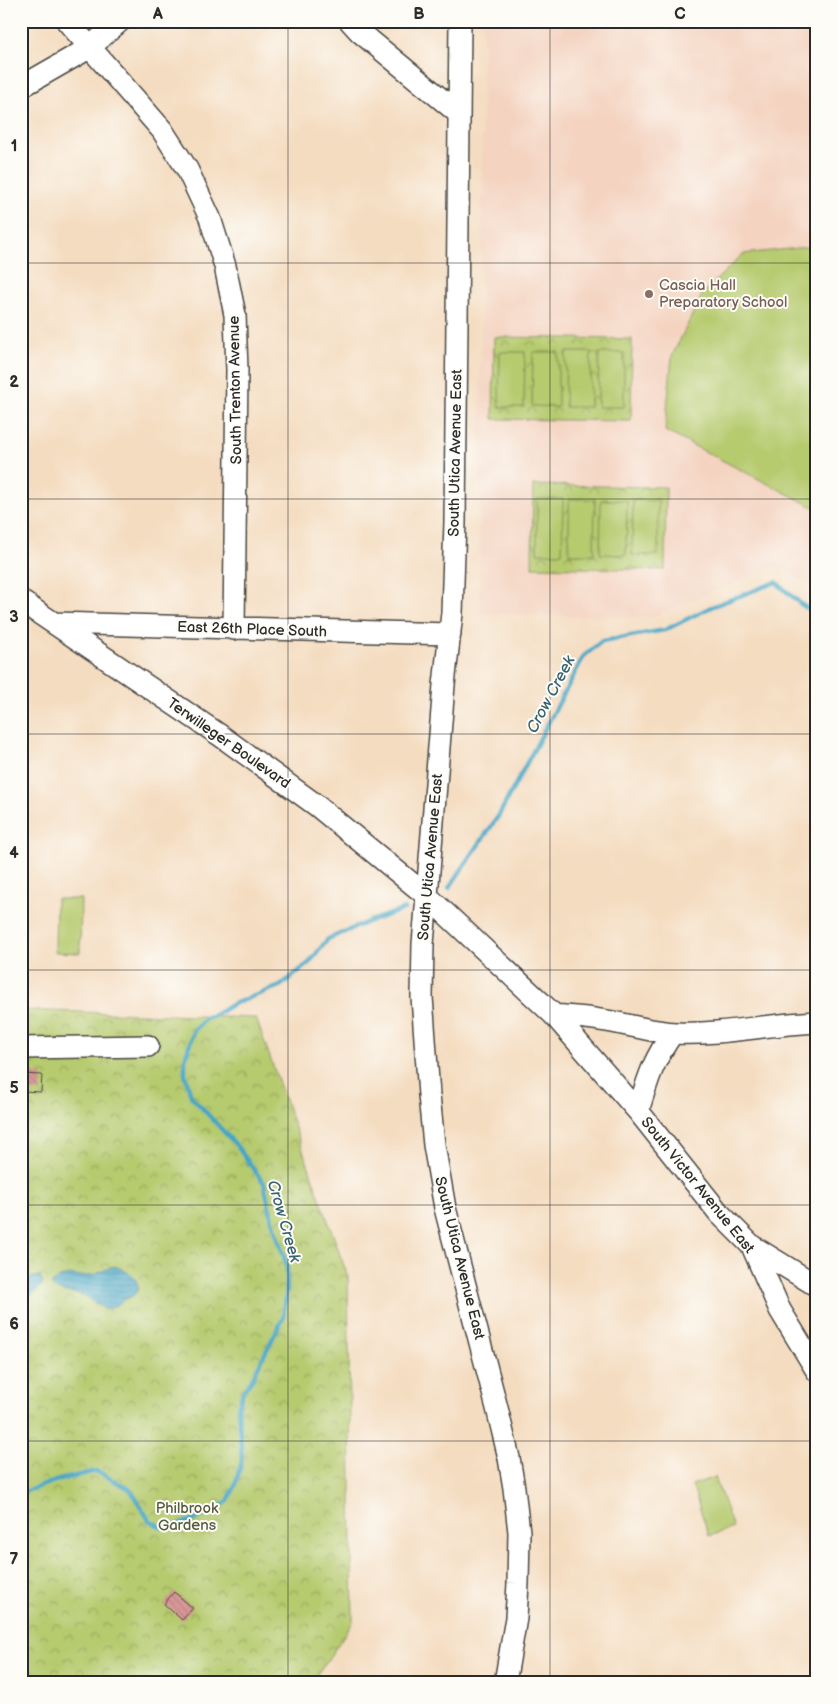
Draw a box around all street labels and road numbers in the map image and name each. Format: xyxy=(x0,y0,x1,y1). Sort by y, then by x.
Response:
street label: South Trenton Avenue xyxy=(225,315,246,464)
street label: South Utica Avenue East xyxy=(445,369,466,537)
street label: East 26th Place South xyxy=(177,617,327,642)
street label: Terwilleger Boulevard xyxy=(163,694,294,793)
street label: South Utica Avenue East xyxy=(414,773,447,941)
street label: South Victor Avenue East xyxy=(637,1113,759,1258)
street label: South Utica Avenue East xyxy=(430,1175,489,1342)

